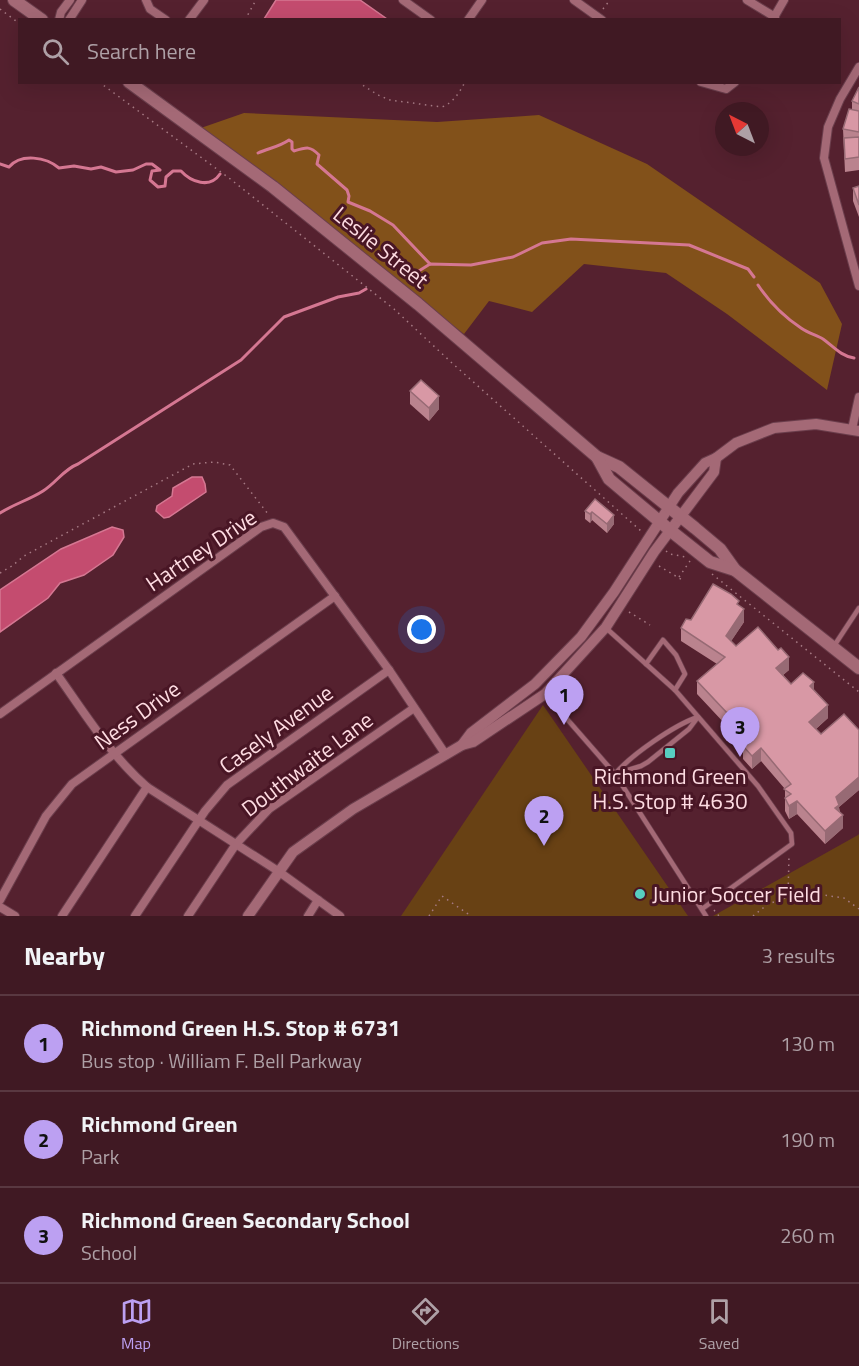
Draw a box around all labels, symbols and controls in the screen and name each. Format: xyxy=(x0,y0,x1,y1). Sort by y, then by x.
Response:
search box xyxy=(18,18,841,84)
text: Search here xyxy=(87,34,196,68)
icon: search xyxy=(39,35,72,68)
north arrow xyxy=(715,102,769,156)
street label: Leslie Street xyxy=(326,198,436,296)
street label: Hartney Drive xyxy=(139,500,263,600)
your location xyxy=(407,615,436,644)
street label: Ness Drive xyxy=(87,672,187,758)
street label: Casely Avenue xyxy=(212,676,340,782)
pin: 1 xyxy=(544,676,584,725)
street label: Douthwaite Lane xyxy=(234,703,380,825)
pin: 3 xyxy=(720,708,760,757)
marker: Richmond Green H.S. Stop # 4630 xyxy=(663,746,677,760)
place label: Richmond Green H.S. Stop # 4630 xyxy=(592,759,748,818)
pin: 2 xyxy=(524,796,564,846)
place label: Junior Soccer Field xyxy=(652,877,821,911)
marker: Junior Soccer Field xyxy=(633,887,647,901)
text: Nearby xyxy=(24,936,105,975)
text: 3 results xyxy=(762,940,835,971)
text: Richmond Green H.S. Stop # 6731 xyxy=(81,1011,400,1045)
text: 1 xyxy=(38,1028,49,1059)
text: 130 m xyxy=(780,1028,835,1059)
text: Bus stop · William F. Bell Parkway xyxy=(81,1045,362,1076)
text: Richmond Green xyxy=(81,1107,238,1141)
text: 2 xyxy=(38,1124,49,1155)
text: 190 m xyxy=(780,1124,835,1155)
text: Park xyxy=(81,1141,119,1172)
text: Richmond Green Secondary School xyxy=(81,1203,410,1237)
text: 3 xyxy=(38,1220,49,1251)
text: 260 m xyxy=(780,1220,835,1251)
text: School xyxy=(81,1237,137,1268)
tab: Map xyxy=(120,1295,153,1355)
tab: Directions xyxy=(392,1295,460,1355)
tab: Saved xyxy=(699,1295,739,1355)

